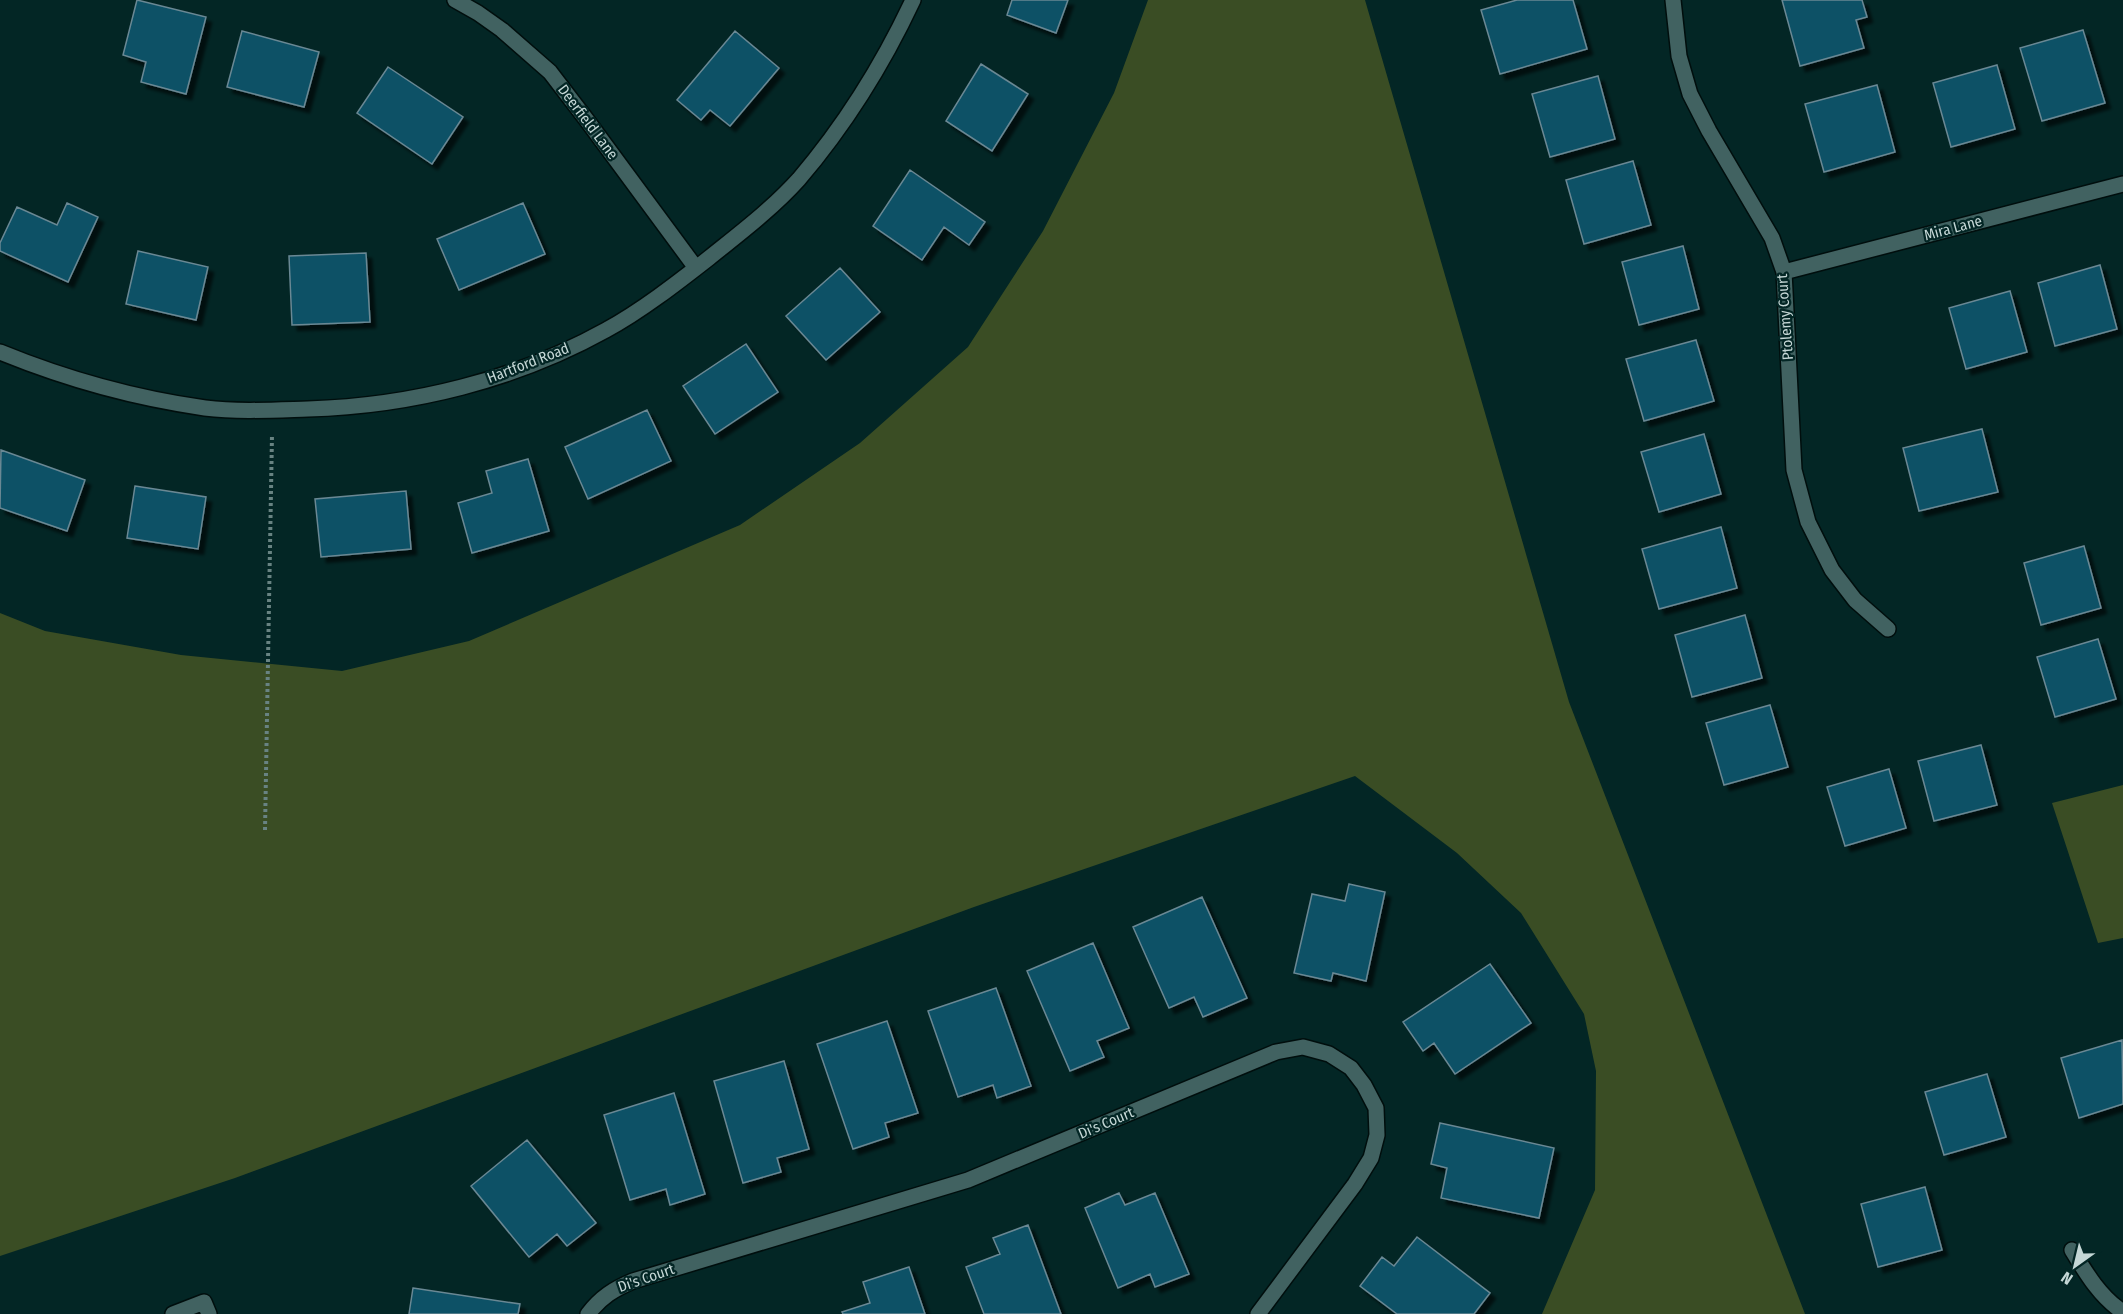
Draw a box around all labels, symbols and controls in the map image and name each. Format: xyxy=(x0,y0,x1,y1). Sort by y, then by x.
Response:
street label: Deerfield Lane xyxy=(554,81,622,163)
street label: Mira Lane xyxy=(1922,212,1984,244)
street label: Ptolemy Court xyxy=(1773,273,1797,361)
street label: Hartford Road xyxy=(484,339,572,387)
street label: Di's Court xyxy=(1076,1103,1137,1143)
north arrow xyxy=(2045,1236,2105,1296)
street label: Di's Court xyxy=(615,1260,677,1296)
text: N xyxy=(2058,1267,2076,1289)

